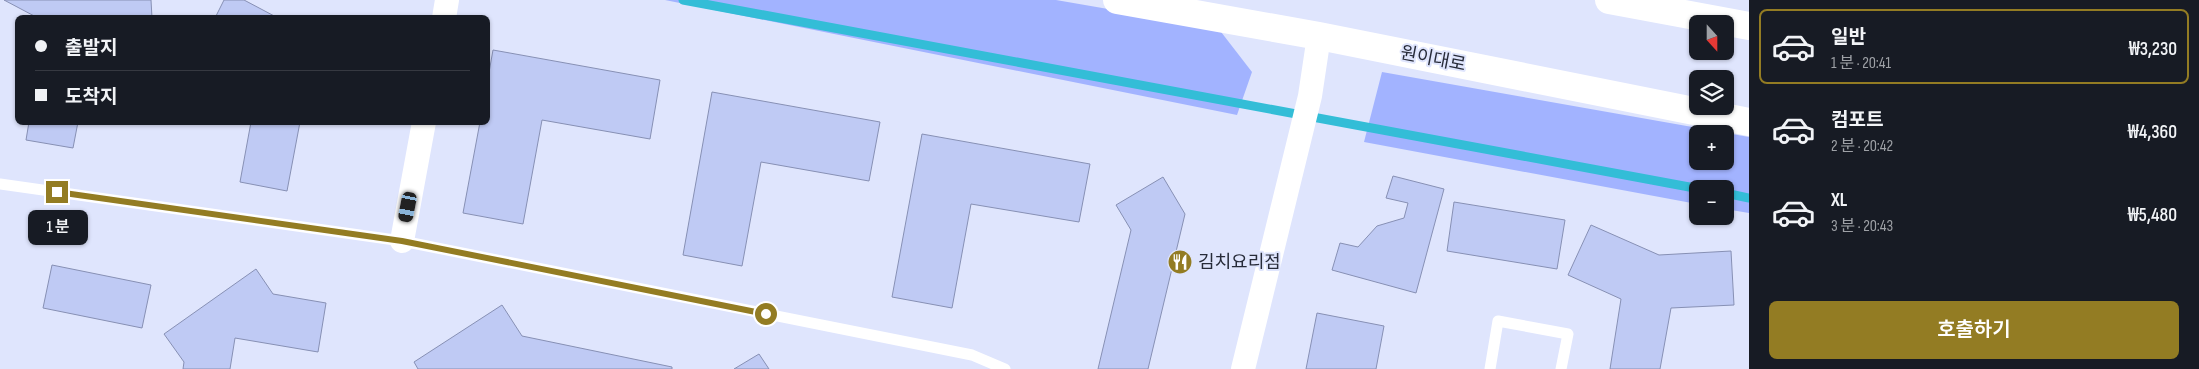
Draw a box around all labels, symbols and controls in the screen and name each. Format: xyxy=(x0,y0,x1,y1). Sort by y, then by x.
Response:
north arrow xyxy=(1689,15,1734,60)
map controls xyxy=(1689,15,1734,225)
icon: car xyxy=(1771,24,1816,69)
text: 일반 xyxy=(1831,26,1866,49)
text: 출발지 xyxy=(65,37,117,60)
text: ₩3,230 xyxy=(2129,38,2177,61)
street label: 원이대로 xyxy=(1398,42,1468,76)
text: 1 분 · 20:41 xyxy=(1831,54,1891,73)
button: layers xyxy=(1689,70,1734,115)
text: 도착지 xyxy=(65,86,117,109)
icon: car xyxy=(1771,107,1816,152)
text: 컴포트 xyxy=(1831,109,1883,132)
text: ₩4,360 xyxy=(2128,121,2177,144)
button: + xyxy=(1689,125,1734,170)
text: 2 분 · 20:42 xyxy=(1831,137,1893,156)
button: − xyxy=(1689,180,1734,225)
route end xyxy=(46,181,68,203)
text: XL xyxy=(1831,189,1847,212)
icon: car xyxy=(1771,190,1816,235)
car xyxy=(397,191,418,223)
text: ₩5,480 xyxy=(2128,204,2177,227)
callout: 1 분 xyxy=(27,210,87,244)
text: 3 분 · 20:43 xyxy=(1831,217,1893,236)
text: 1 분 xyxy=(46,218,70,237)
restaurant icon: 김치요리점 xyxy=(1167,249,1193,275)
place label: 김치요리점 xyxy=(1198,252,1281,273)
button: 호출하기 xyxy=(1769,301,2179,359)
route start xyxy=(755,303,777,325)

